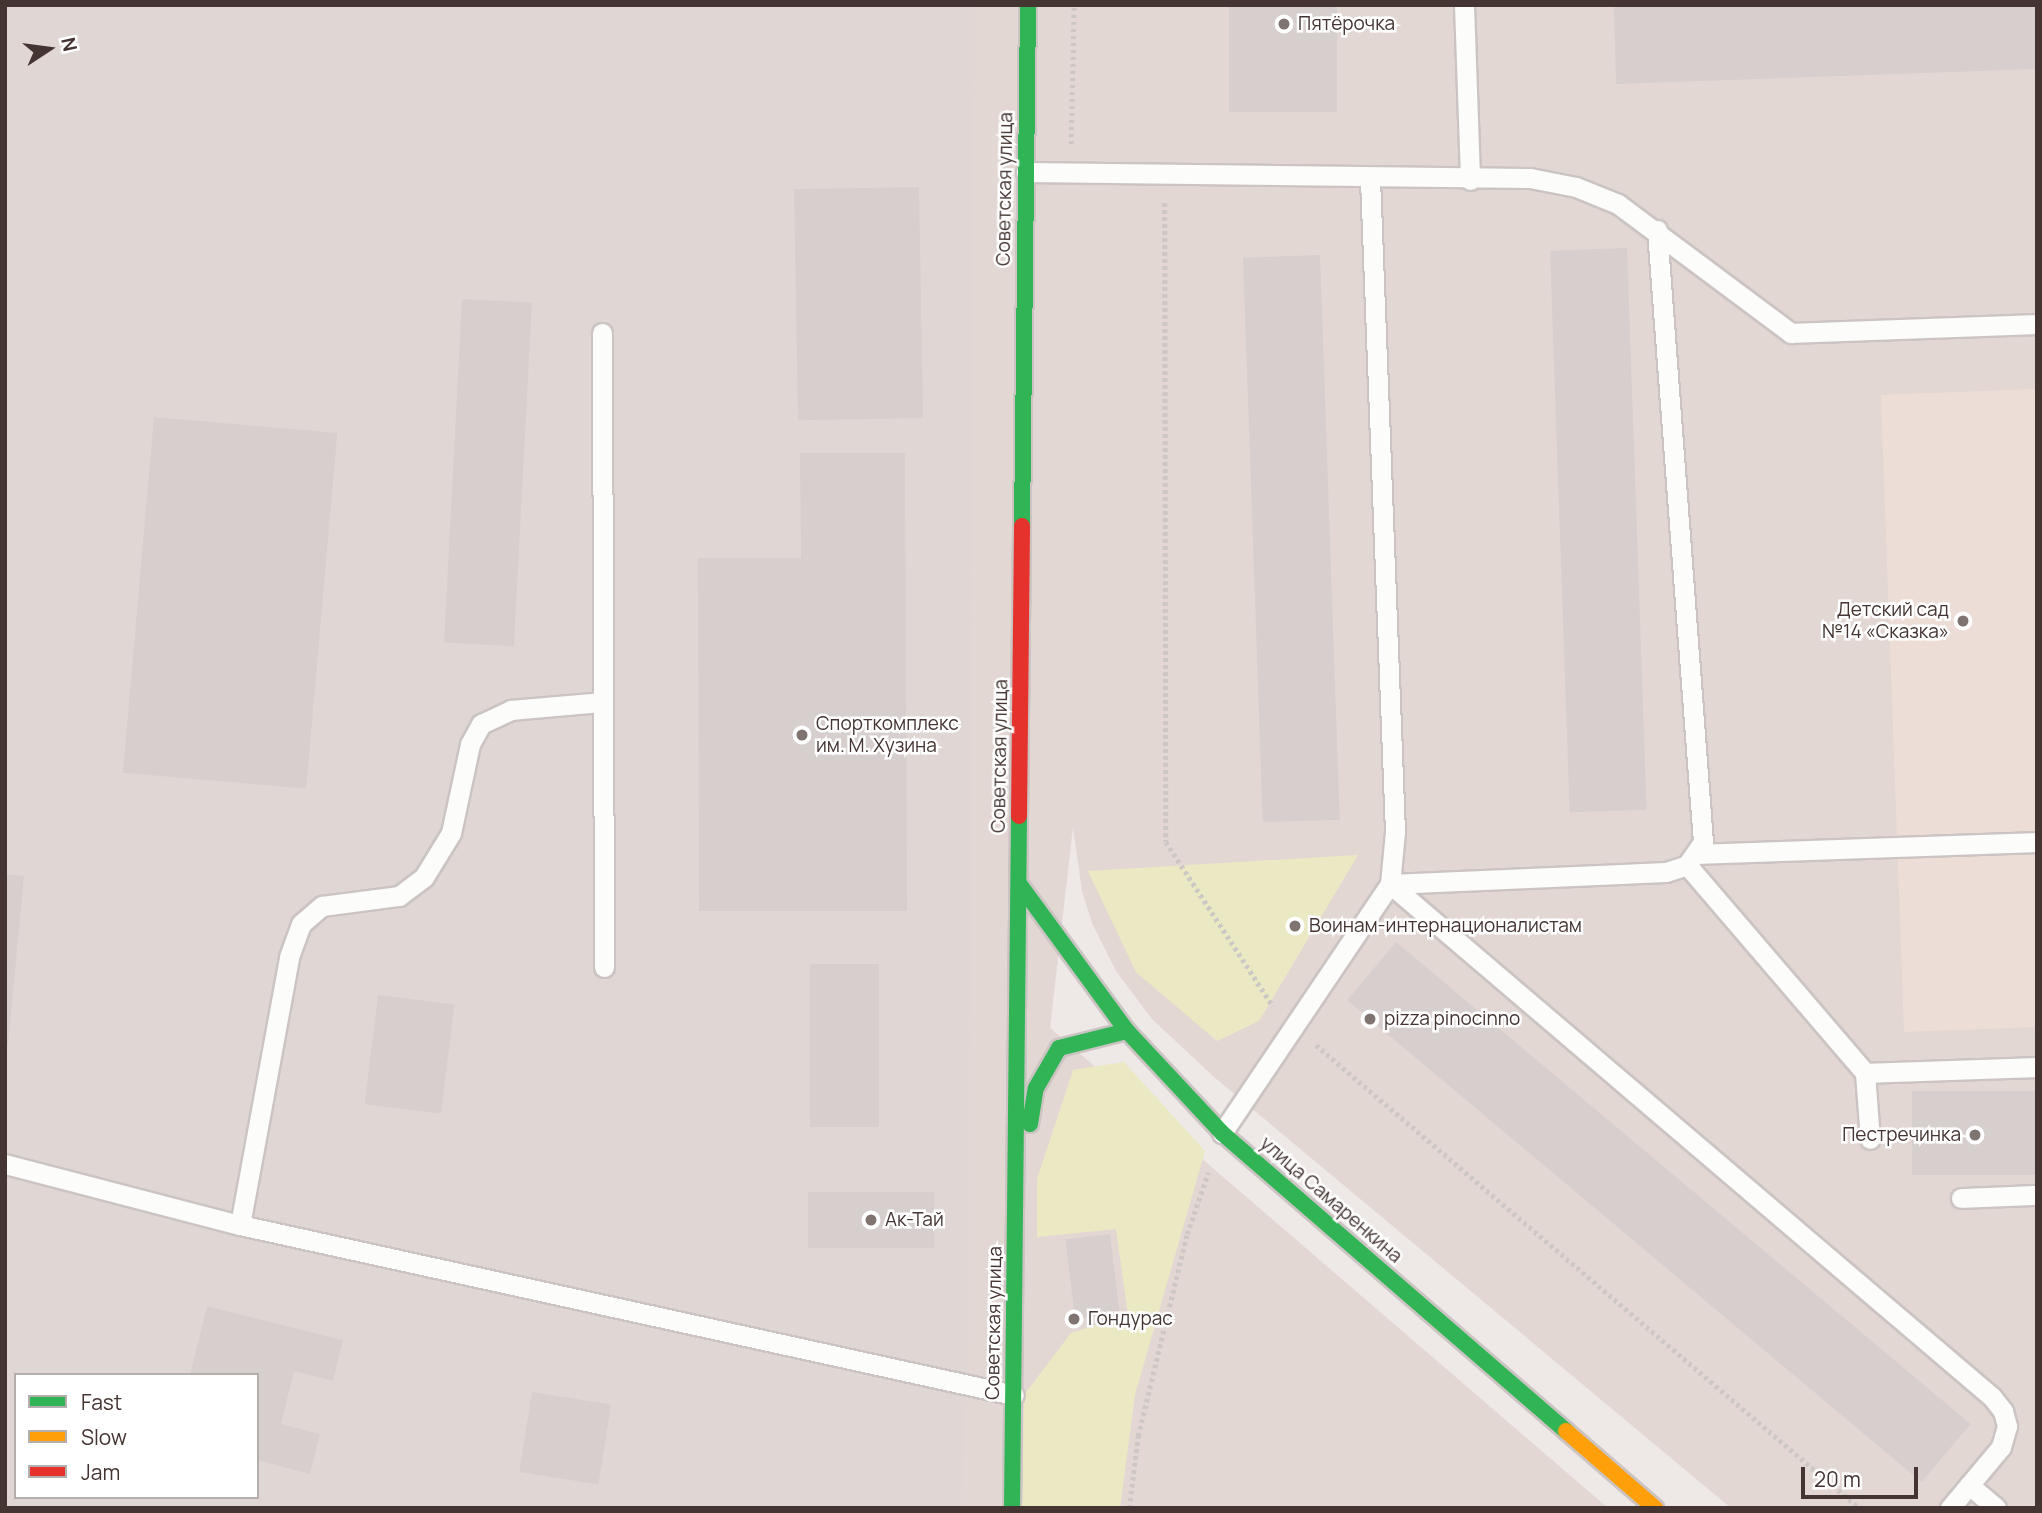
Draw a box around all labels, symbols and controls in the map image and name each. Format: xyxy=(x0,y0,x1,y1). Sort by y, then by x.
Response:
place label: Пятёрочка xyxy=(1298,13,1395,35)
north arrow xyxy=(14,14,84,84)
marker: Пятёрочка xyxy=(1276,16,1292,32)
text: N xyxy=(55,35,84,54)
street label: Советская улица xyxy=(992,112,1018,266)
place label: Детский сад №14 «Сказка» xyxy=(1822,599,1949,643)
marker: Детский сад №14 «Сказка» xyxy=(1955,613,1971,629)
street label: Советская улица xyxy=(987,679,1013,833)
place label: Спорткомплекс им. М. Хузина xyxy=(816,713,959,757)
marker: Спорткомплекс им. М. Хузина xyxy=(794,727,810,743)
place label: Воинам-интернационалистам xyxy=(1309,915,1582,937)
marker: Воинам-интернационалистам xyxy=(1287,918,1303,934)
place label: pizza pinocinno xyxy=(1384,1008,1520,1030)
marker: pizza pinocinno xyxy=(1362,1011,1378,1027)
place label: Пестречинка xyxy=(1842,1124,1961,1146)
marker: Пестречинка xyxy=(1967,1127,1983,1143)
street label: улица Самаренкина xyxy=(1255,1132,1407,1268)
place label: Ак-Тай xyxy=(885,1209,944,1231)
marker: Ак-Тай xyxy=(863,1212,879,1228)
street label: Советская улица xyxy=(981,1246,1007,1400)
place label: Гондурас xyxy=(1088,1308,1173,1330)
marker: Гондурас xyxy=(1066,1311,1082,1327)
legend xyxy=(14,1373,259,1499)
text: Fast xyxy=(81,1388,122,1416)
text: Slow xyxy=(81,1423,127,1451)
scale bar xyxy=(1804,1454,1921,1498)
text: Jam xyxy=(81,1458,120,1486)
text: 20 m xyxy=(1814,1465,1861,1493)

